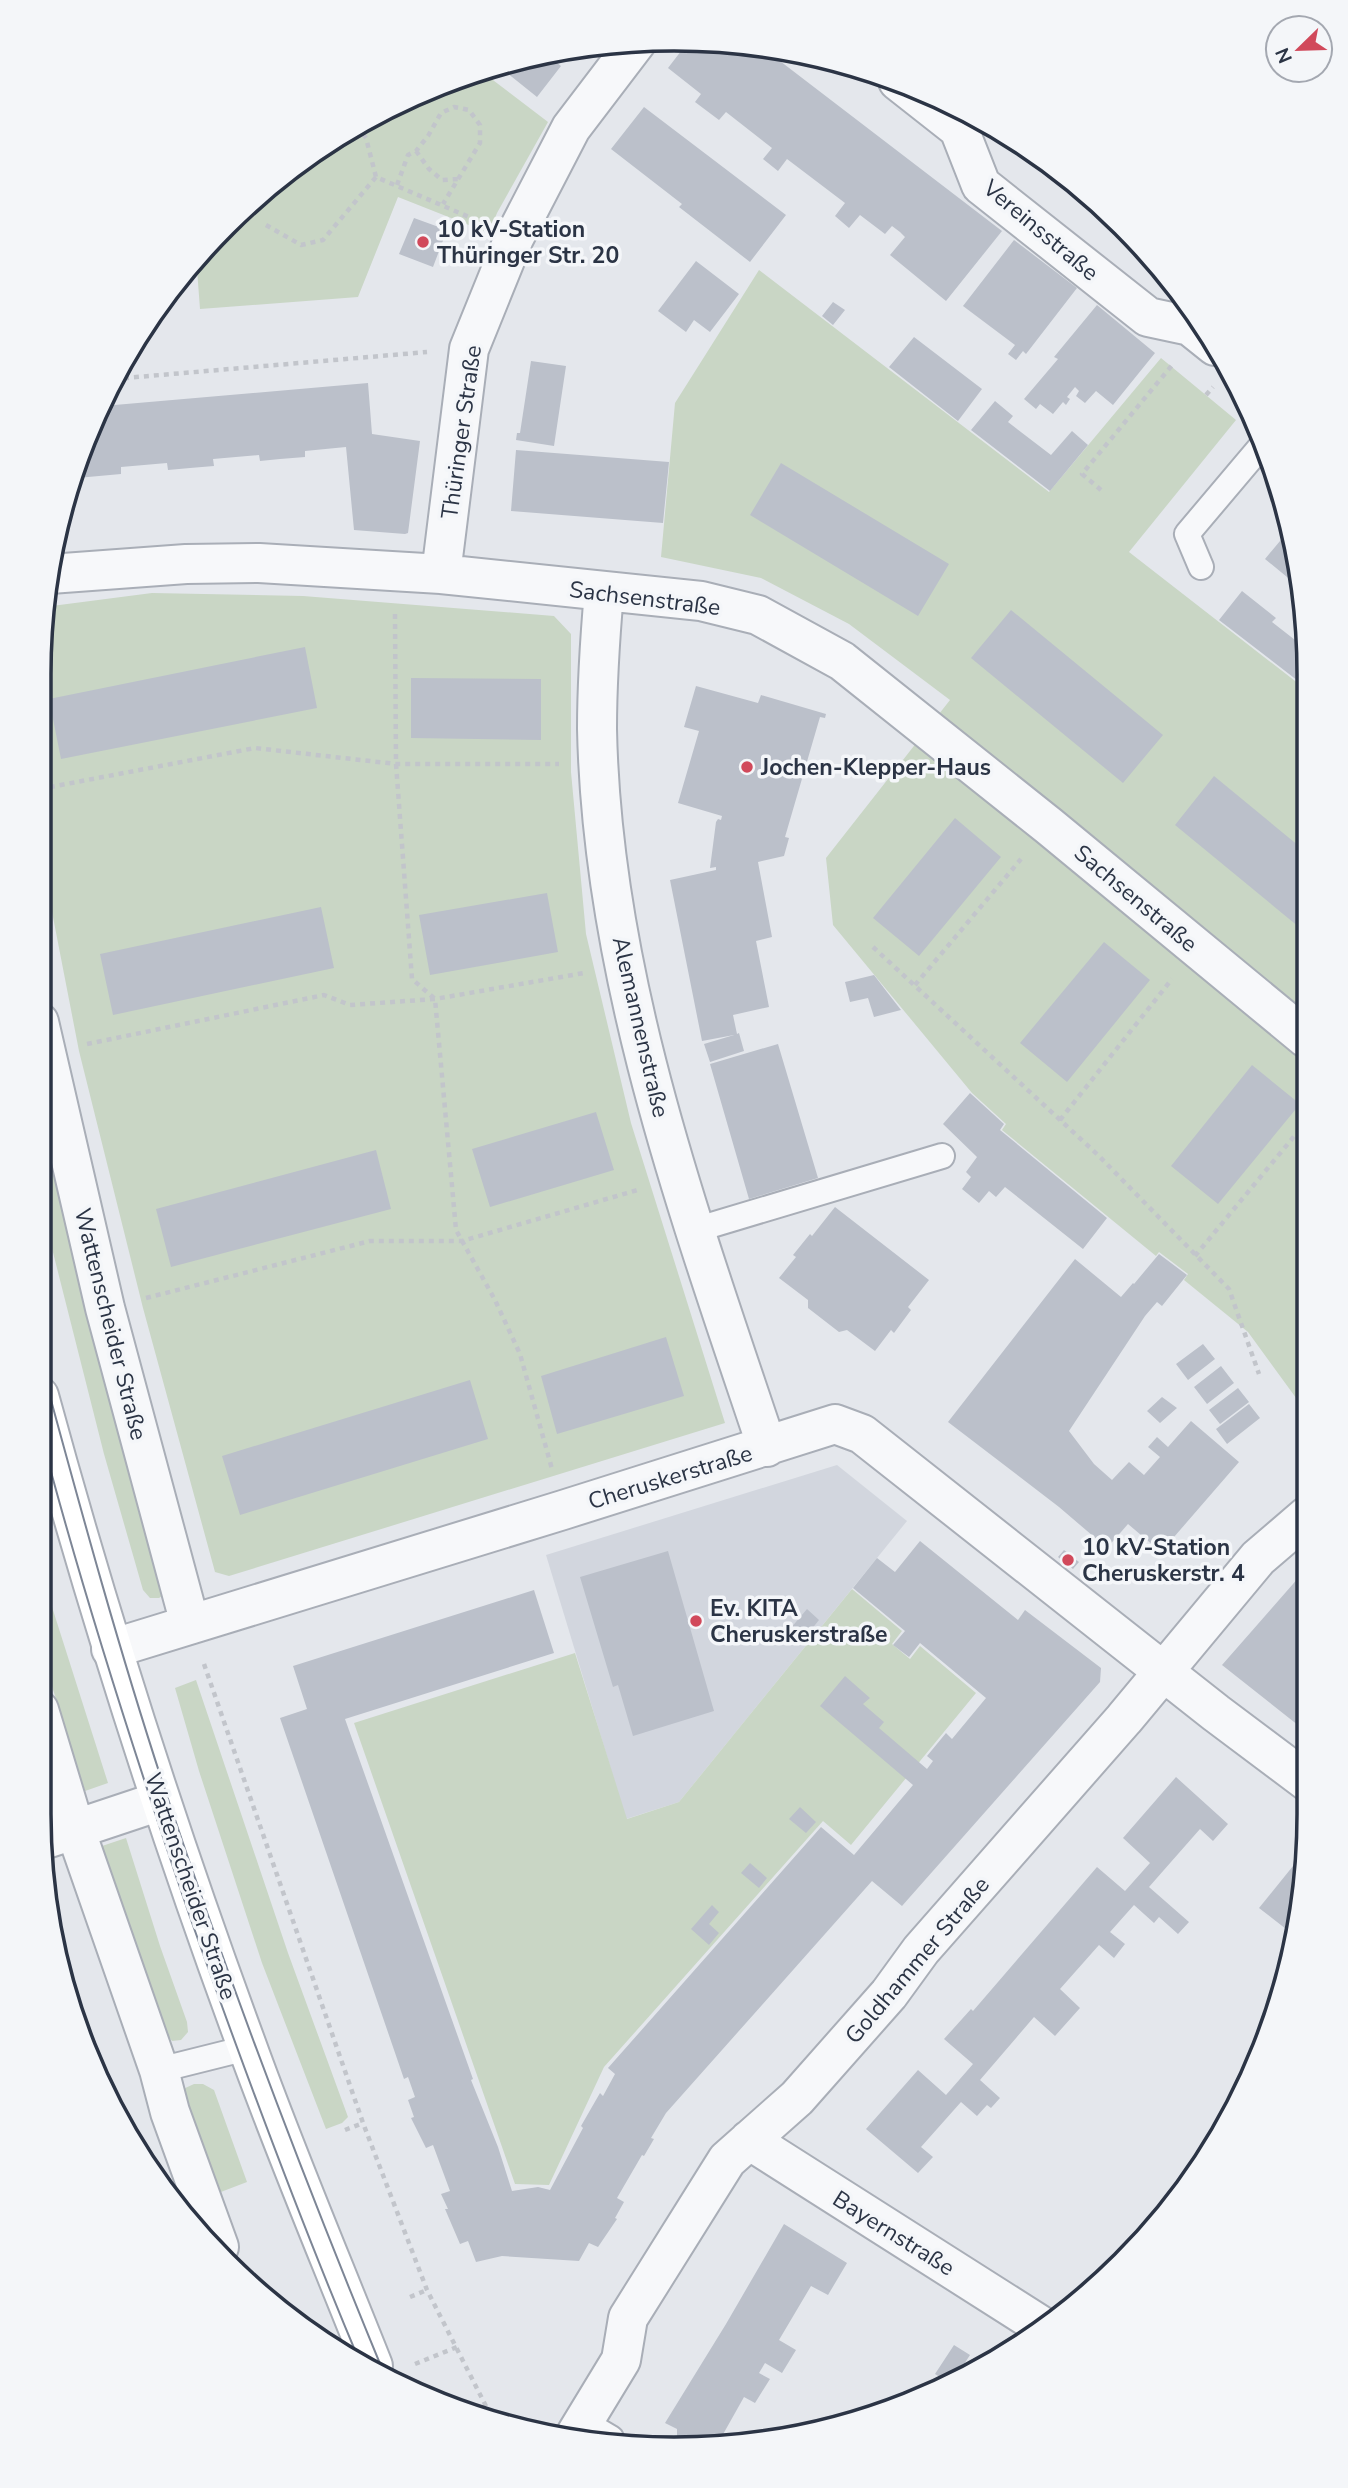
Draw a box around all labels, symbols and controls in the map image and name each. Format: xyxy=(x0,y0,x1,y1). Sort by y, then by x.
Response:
north arrow xyxy=(1264,14,1334,84)
text: N xyxy=(1270,44,1299,67)
street label: Vereinsstraße xyxy=(975,172,1105,288)
place label: 10 kV-Station Thüringer Str. 20 xyxy=(437,214,619,271)
marker: 10 kV-Station Thüringer Str. 20 xyxy=(415,234,431,250)
street label: Thüringer Straße xyxy=(434,343,489,521)
street label: Sachsenstraße xyxy=(568,574,722,623)
place label: Jochen-Klepper-Haus xyxy=(760,752,991,783)
marker: Jochen-Klepper-Haus xyxy=(739,759,755,775)
street label: Sachsenstraße xyxy=(1067,838,1204,959)
street label: Alemannenstraße xyxy=(605,934,676,1121)
street label: Wattenscheider Straße xyxy=(67,1205,154,1443)
street label: Cheruskerstraße xyxy=(584,1438,756,1517)
place label: 10 kV-Station Cheruskerstr. 4 xyxy=(1082,1532,1245,1589)
marker: 10 kV-Station Cheruskerstr. 4 xyxy=(1060,1552,1076,1568)
place label: Ev. KITA Cheruskerstraße xyxy=(710,1593,887,1650)
marker: Ev. KITA Cheruskerstraße xyxy=(688,1613,704,1629)
street label: Wattenscheider Straße xyxy=(137,1769,244,2004)
street label: Goldhammer Straße xyxy=(838,1870,997,2051)
street label: Bayernstraße xyxy=(827,2184,961,2283)

